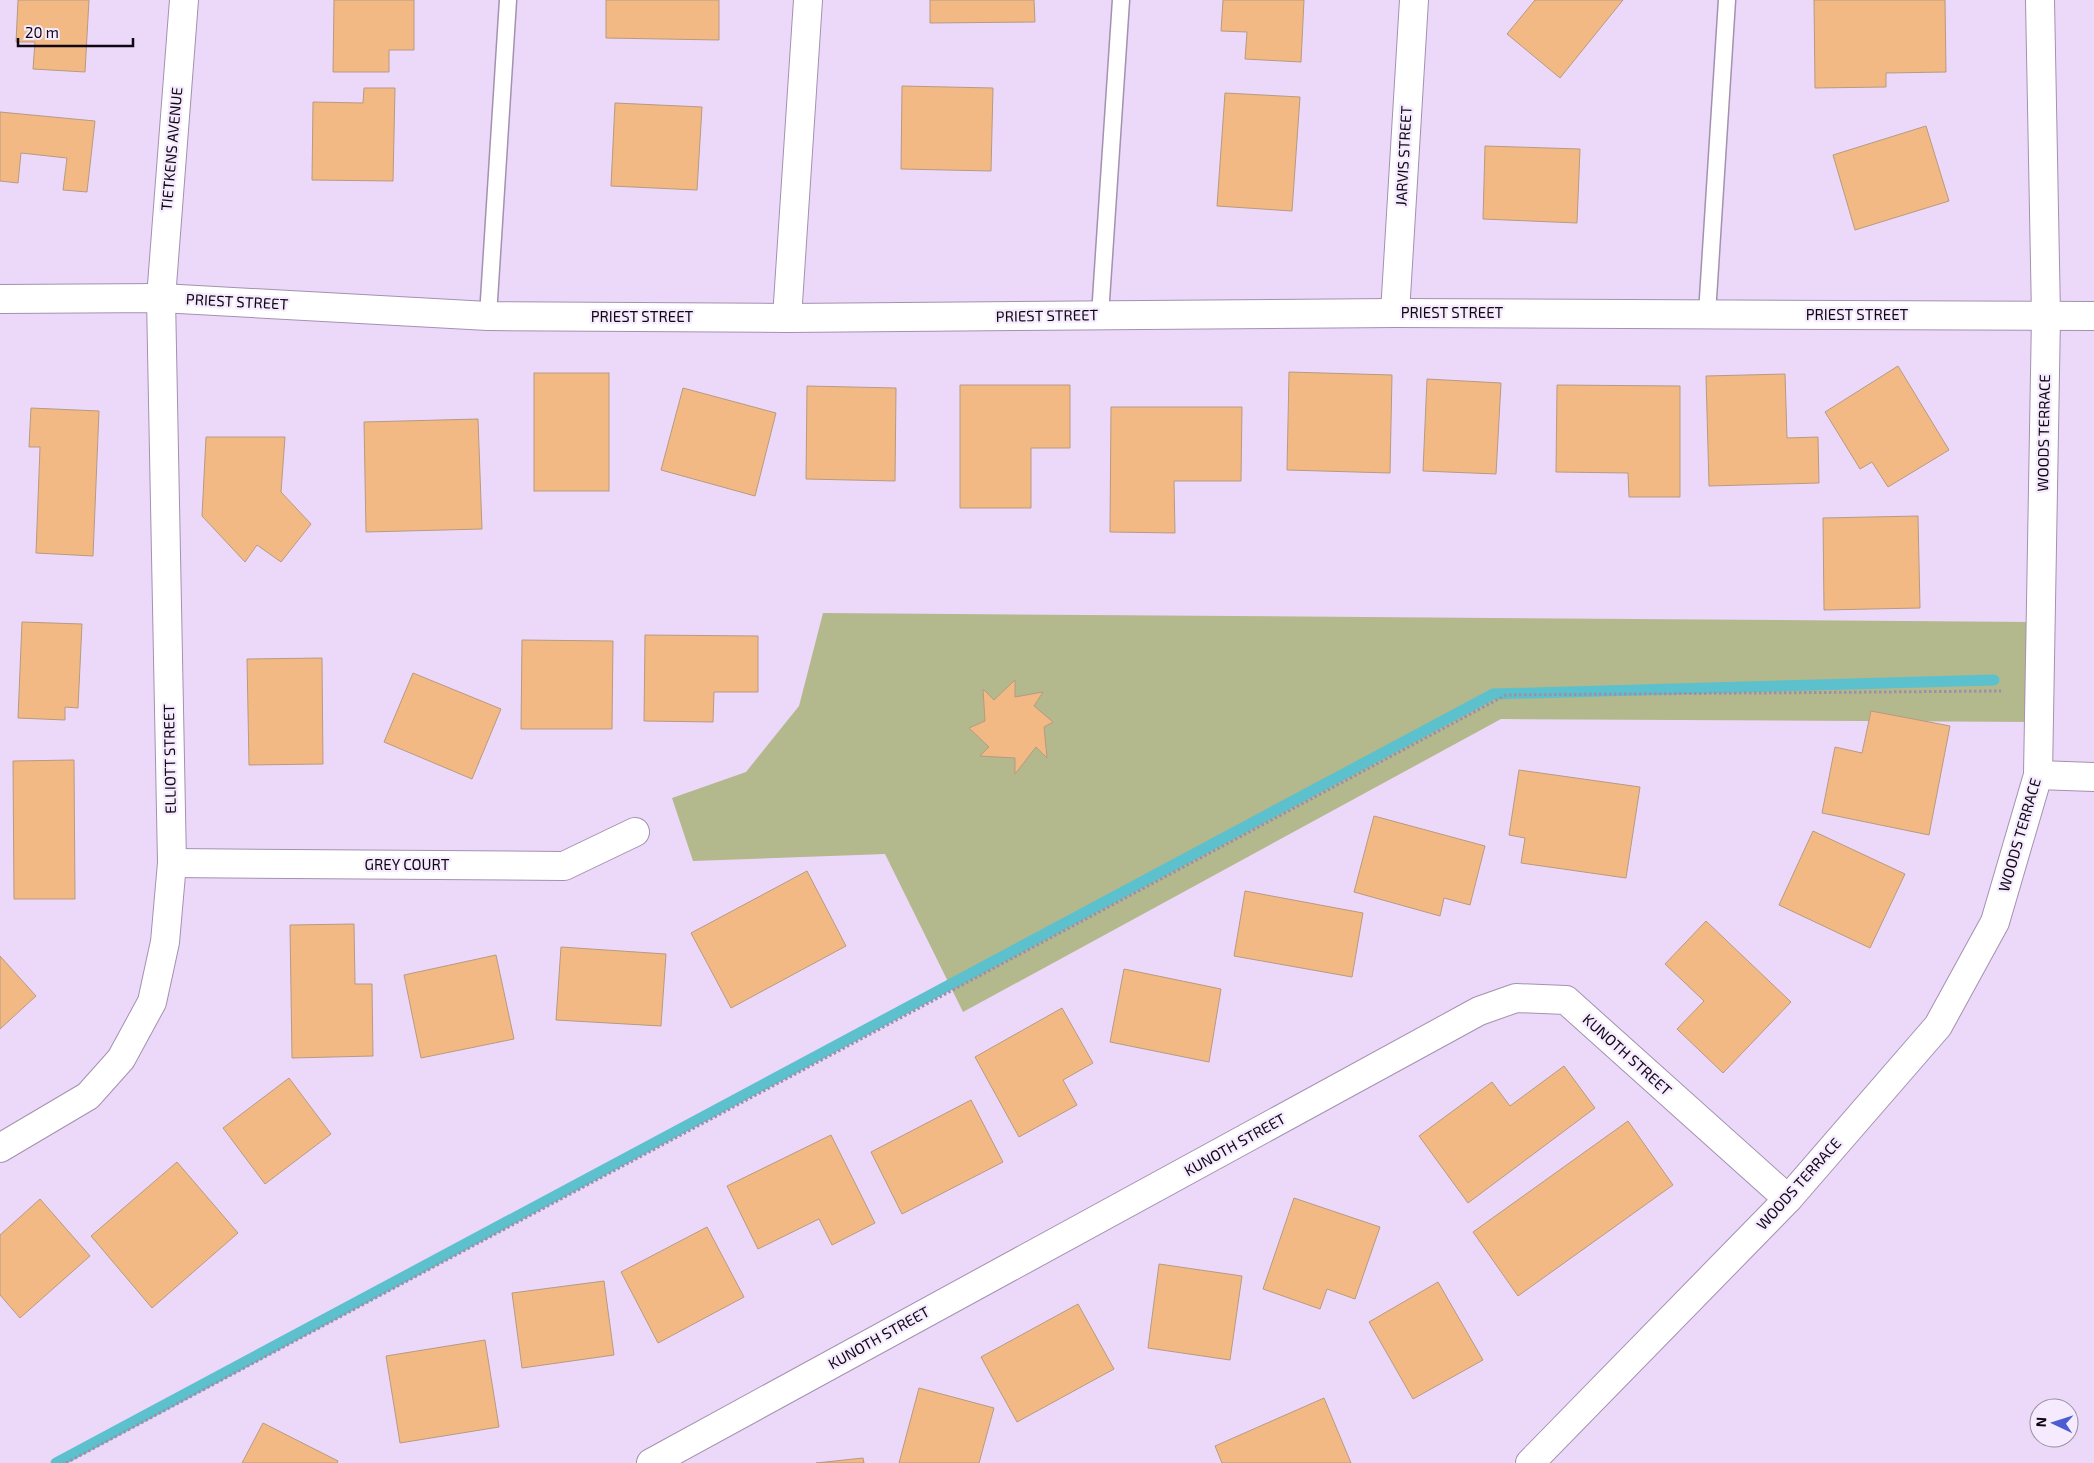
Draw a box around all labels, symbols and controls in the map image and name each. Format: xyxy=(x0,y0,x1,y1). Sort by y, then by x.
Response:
scale bar xyxy=(18,15,132,47)
text: 20 m xyxy=(25,23,59,41)
street label: TIETKENS AVENUE xyxy=(157,86,185,212)
street label: JARVIS STREET xyxy=(1391,105,1415,207)
street label: PRIEST STREET xyxy=(185,289,289,313)
street label: PRIEST STREET xyxy=(1401,303,1504,321)
street label: PRIEST STREET xyxy=(996,305,1099,325)
street label: PRIEST STREET xyxy=(1806,305,1909,323)
street label: PRIEST STREET xyxy=(591,307,694,325)
street label: WOODS TERRACE xyxy=(2033,374,2053,492)
street label: ELLIOTT STREET xyxy=(159,704,179,814)
street label: WOODS TERRACE xyxy=(1994,776,2044,894)
street label: GREY COURT xyxy=(365,855,450,873)
street label: KUNOTH STREET xyxy=(1580,1010,1676,1099)
street label: KUNOTH STREET xyxy=(1181,1109,1289,1179)
street label: WOODS TERRACE xyxy=(1752,1134,1844,1233)
street label: KUNOTH STREET xyxy=(825,1302,933,1372)
north arrow xyxy=(2029,1398,2079,1448)
text: N xyxy=(2032,1416,2049,1428)

